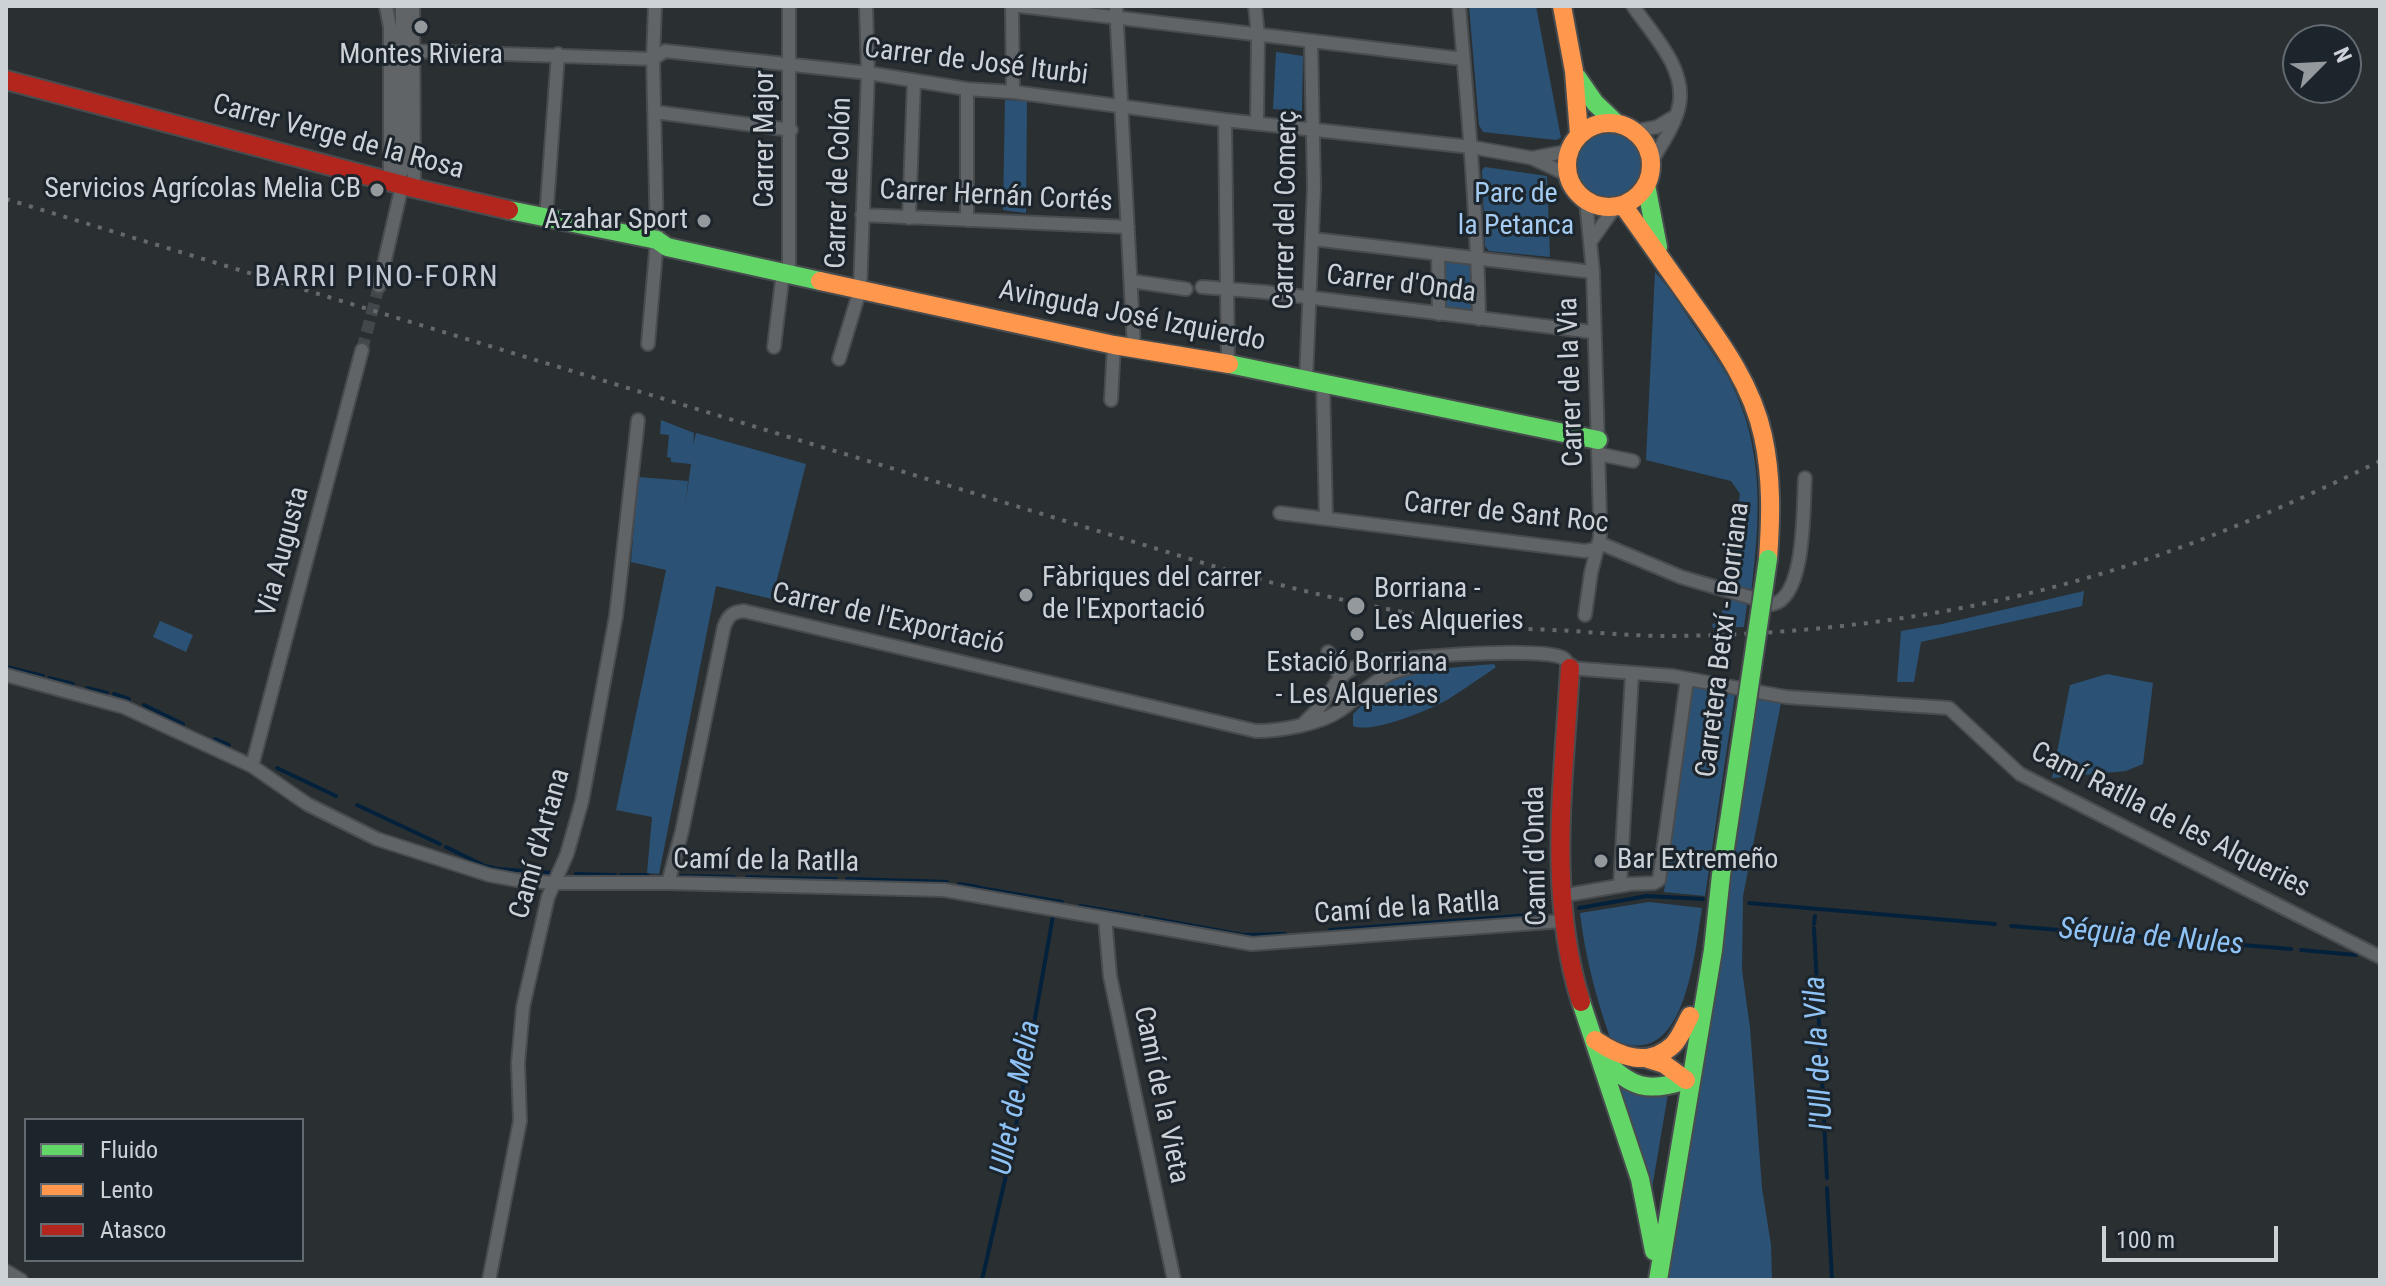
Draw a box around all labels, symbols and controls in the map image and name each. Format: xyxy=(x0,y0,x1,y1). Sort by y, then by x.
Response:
marker: Montes Riviera xyxy=(412,18,430,36)
north arrow xyxy=(2282,24,2362,104)
street label: Carrer de José Iturbi xyxy=(862,33,1090,93)
place label: Montes Riviera xyxy=(339,39,503,73)
text: N xyxy=(2328,44,2357,66)
street label: Carrer Major xyxy=(749,70,783,208)
street label: Carrer Verge de la Rosa xyxy=(209,88,467,188)
street label: Carrer de Colón xyxy=(820,97,860,269)
street label: Carrer del Comerç xyxy=(1268,110,1306,310)
place label: Servicios Agrícolas Melia CB xyxy=(44,173,361,207)
street label: Carrer Hernán Cortés xyxy=(879,174,1113,220)
park label: Parc de la Petanca xyxy=(1458,178,1574,244)
marker: Servicios Agrícolas Melia CB xyxy=(368,181,386,199)
place label: Azahar Sport xyxy=(544,204,688,238)
marker: Azahar Sport xyxy=(695,212,713,230)
street label: Carrer d'Onda xyxy=(1324,259,1478,311)
district label: BARRI PINO-FORN xyxy=(254,260,500,296)
street label: Avinguda José Izquierdo xyxy=(996,275,1268,359)
street label: Carrer de la Via xyxy=(1552,297,1592,467)
street label: Via Augusta xyxy=(251,483,317,621)
street label: Carrer de Sant Roc xyxy=(1402,487,1610,541)
street label: Carretera Betxí - Borriana xyxy=(1690,500,1758,780)
place label: Fàbriques del carrer de l'Exportació xyxy=(1042,562,1262,628)
place label: Borriana - Les Alqueries xyxy=(1374,573,1524,639)
street label: Carrer de l'Exportació xyxy=(769,577,1007,663)
marker: Fàbriques del carrer de l'Exportació xyxy=(1017,586,1035,604)
marker: Borriana - Les Alqueries xyxy=(1345,595,1367,617)
marker: Estació Borriana - Les Alqueries xyxy=(1348,625,1366,643)
place label: Estació Borriana - Les Alqueries xyxy=(1266,647,1448,713)
street label: Camí Ratlla de les Alqueries xyxy=(2025,736,2315,906)
street label: Camí d'Artana xyxy=(504,765,578,923)
street label: Camí d'Onda xyxy=(1519,786,1555,926)
street label: Camí de la Ratlla xyxy=(673,844,859,880)
place label: Bar Extremeño xyxy=(1617,844,1778,878)
marker: Bar Extremeño xyxy=(1592,852,1610,870)
street label: Camí de la Ratlla xyxy=(1313,886,1501,932)
water label: Séquia de Nules xyxy=(2057,912,2245,964)
water label: l'Ull de la Vila xyxy=(1798,975,1842,1131)
street label: Camí de la Vieta xyxy=(1125,1003,1195,1187)
water label: Ullet de Melia xyxy=(984,1018,1050,1178)
legend xyxy=(24,1118,304,1262)
text: Fluido xyxy=(100,1136,158,1164)
text: Lento xyxy=(100,1176,153,1204)
scale bar xyxy=(2106,1210,2282,1260)
text: Atasco xyxy=(100,1216,166,1244)
text: 100 m xyxy=(2116,1226,2175,1254)

